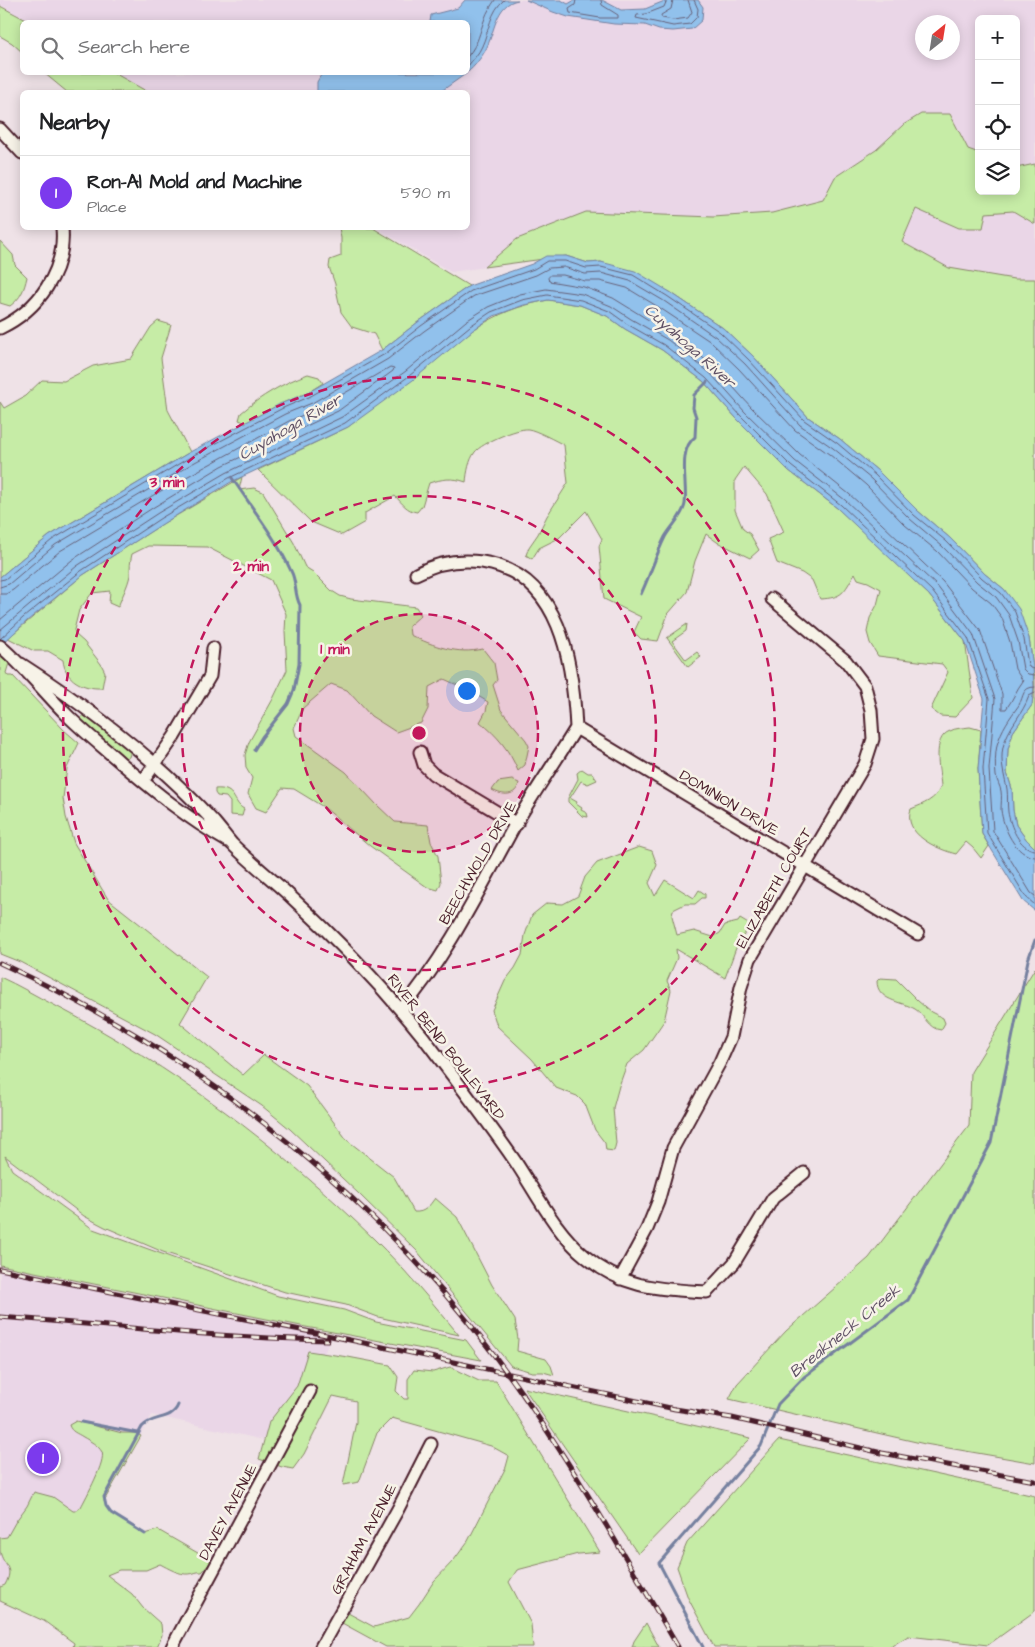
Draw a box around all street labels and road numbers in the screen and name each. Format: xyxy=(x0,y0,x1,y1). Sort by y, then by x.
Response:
street label: DOMINION DRIVE xyxy=(675,765,783,841)
street label: BEECHWOLD DRIVE xyxy=(434,797,522,929)
street label: ELIZABETH COURT xyxy=(731,823,817,952)
street label: RIVER BEND BOULEVARD xyxy=(382,969,510,1125)
street label: DAVEY AVENUE xyxy=(194,1460,262,1564)
street label: GRAHAM AVENUE xyxy=(326,1480,402,1598)

